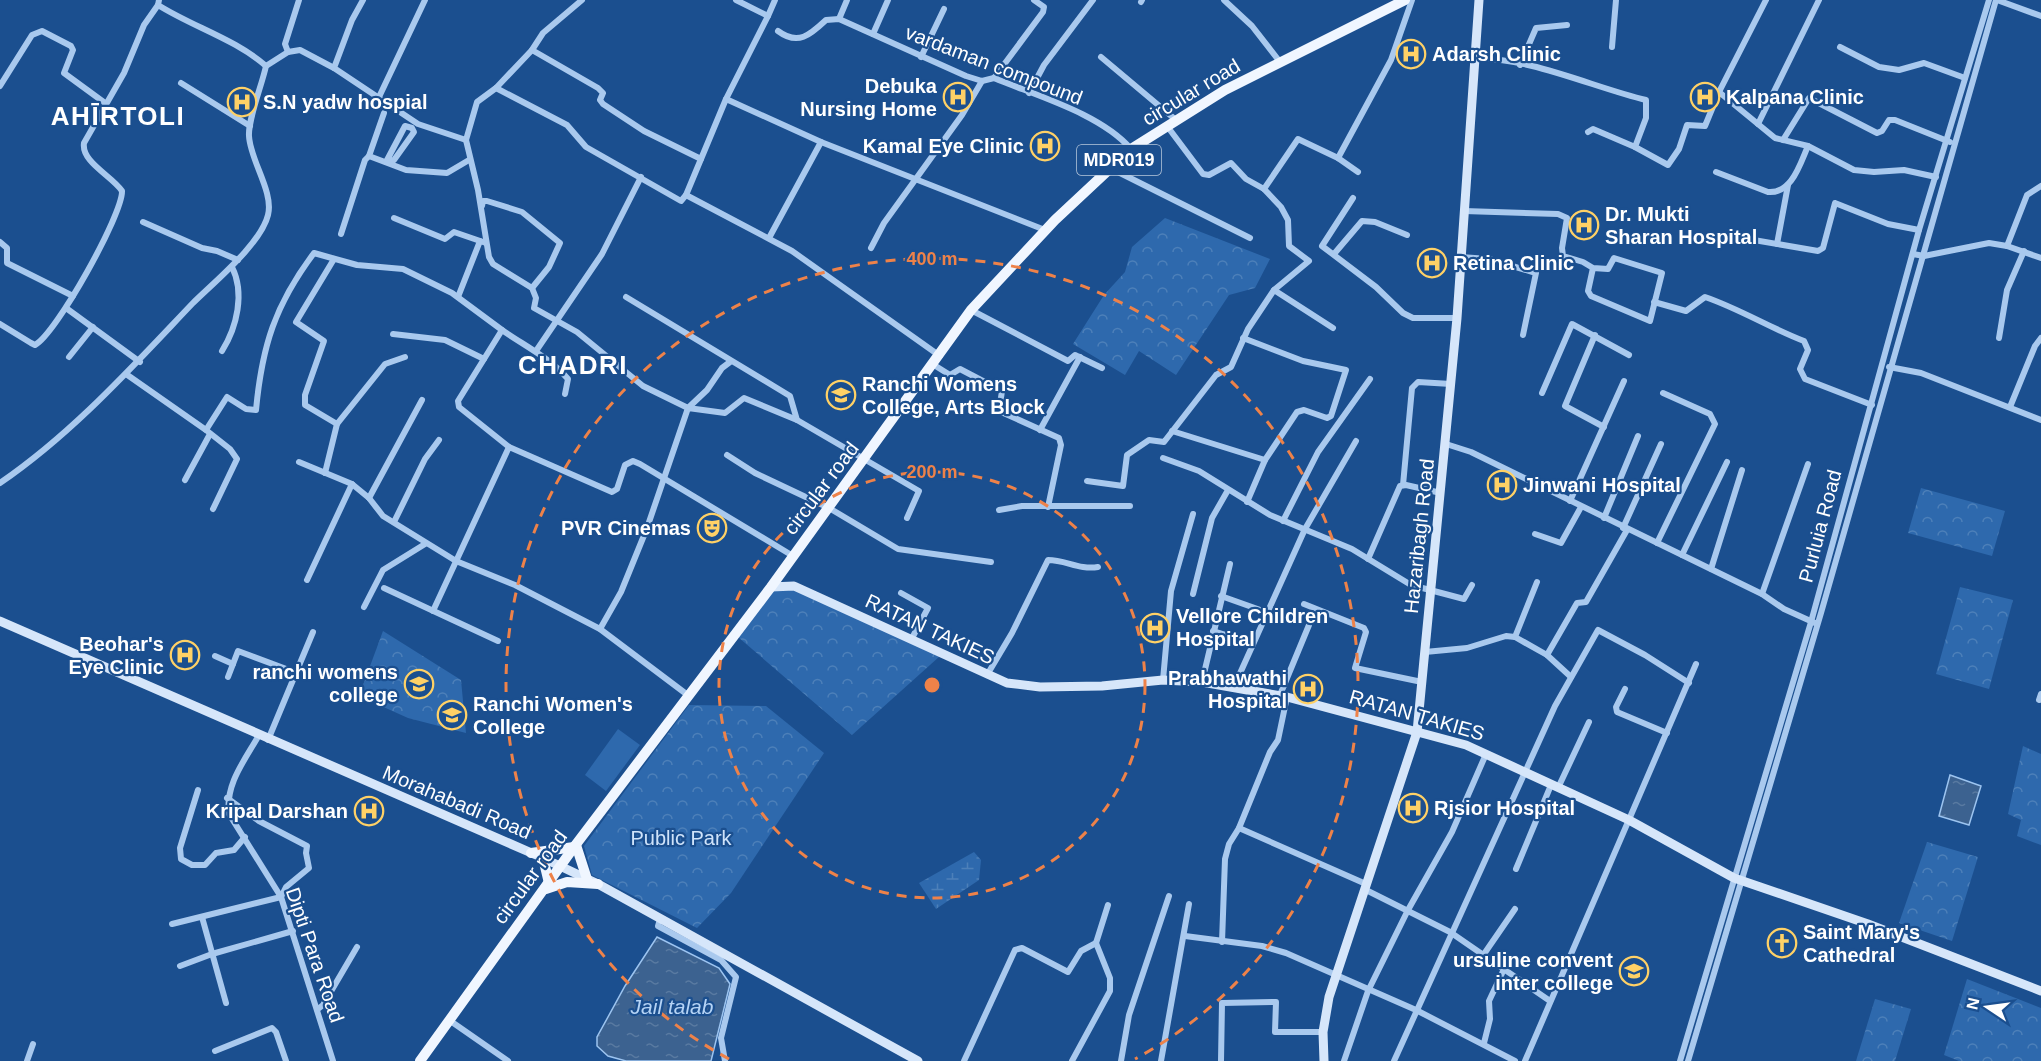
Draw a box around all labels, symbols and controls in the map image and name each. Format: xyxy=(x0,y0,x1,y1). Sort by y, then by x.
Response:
street label: vardaman compound xyxy=(902,21,1086,109)
hospital icon: Adarsh Clinic xyxy=(1395,38,1427,70)
place label: Adarsh Clinic xyxy=(1432,43,1561,65)
street label: circular road xyxy=(1138,54,1244,130)
place label: Debuka Nursing Home xyxy=(800,75,938,120)
hospital icon: Debuka Nursing Home xyxy=(942,81,974,113)
hospital icon: Kalpana Clinic xyxy=(1689,81,1721,113)
hospital icon: S.N yadw hospial xyxy=(226,86,258,118)
place label: Kalpana Clinic xyxy=(1726,86,1864,108)
place label: S.N yadw hospial xyxy=(263,91,427,113)
district label: AHĪRTOLI xyxy=(51,101,185,131)
hospital icon: Kamal Eye Clinic xyxy=(1029,130,1061,162)
place label: Kamal Eye Clinic xyxy=(863,135,1024,157)
road number: MDR019 xyxy=(1077,145,1161,175)
place label: Dr. Mukti Sharan Hospital xyxy=(1605,203,1757,248)
hospital icon: Dr. Mukti Sharan Hospital xyxy=(1568,209,1600,241)
hospital icon: Retina Clinic xyxy=(1416,247,1448,279)
text: 400 m xyxy=(906,249,958,269)
place label: Retina Clinic xyxy=(1453,252,1574,274)
district label: CHADRI xyxy=(518,350,628,380)
place label: Ranchi Womens College, Arts Block xyxy=(862,373,1046,418)
school or university icon: Ranchi Womens College, Arts Block xyxy=(825,379,857,411)
street label: circular road xyxy=(779,437,863,539)
street label: Hazaribagh Road xyxy=(1400,457,1438,615)
text: 200 m xyxy=(906,462,958,482)
street label: Purluia Road xyxy=(1794,467,1846,585)
hospital icon: Jinwani Hospital xyxy=(1486,469,1518,501)
place label: Jinwani Hospital xyxy=(1523,474,1681,496)
theatre icon: PVR Cinemas xyxy=(696,512,728,544)
place label: PVR Cinemas xyxy=(561,517,691,539)
street label: RATAN TAKIES xyxy=(862,590,998,668)
place label: Vellore Children Hospital xyxy=(1176,605,1328,650)
hospital icon: Vellore Children Hospital xyxy=(1139,612,1171,644)
place label: Beohar's Eye Clinic xyxy=(68,633,164,678)
hospital icon: Beohar's Eye Clinic xyxy=(169,639,201,671)
place label: ranchi womens college xyxy=(252,661,398,706)
place label: Prabhawathi Hospital xyxy=(1168,667,1287,712)
school or university icon: ranchi womens college xyxy=(403,668,435,700)
hospital icon: Prabhawathi Hospital xyxy=(1292,673,1324,705)
centre of rings xyxy=(922,675,942,695)
street label: RATAN TAKIES xyxy=(1347,685,1487,745)
place label: Ranchi Women's College xyxy=(473,693,633,738)
school or university icon: Ranchi Women's College xyxy=(436,699,468,731)
street label: Morahabadi Road xyxy=(380,761,534,843)
hospital icon: Rjsior Hospital xyxy=(1397,792,1429,824)
hospital icon: Kripal Darshan xyxy=(353,795,385,827)
place label: Rjsior Hospital xyxy=(1434,797,1575,819)
place label: Kripal Darshan xyxy=(206,800,348,822)
street label: circular road xyxy=(489,826,571,928)
park label: Public Park xyxy=(630,827,733,849)
street label: Dipti Para Road xyxy=(282,885,348,1025)
place label: Saint Mary's Cathedral xyxy=(1803,921,1920,966)
church icon: Saint Mary's Cathedral xyxy=(1766,927,1798,959)
place label: ursuline convent inter college xyxy=(1453,949,1613,994)
school or university icon: ursuline convent inter college xyxy=(1618,955,1650,987)
north arrow xyxy=(1957,977,2017,1037)
water label: Jail talab xyxy=(630,995,714,1018)
text: N xyxy=(1963,996,1982,1011)

